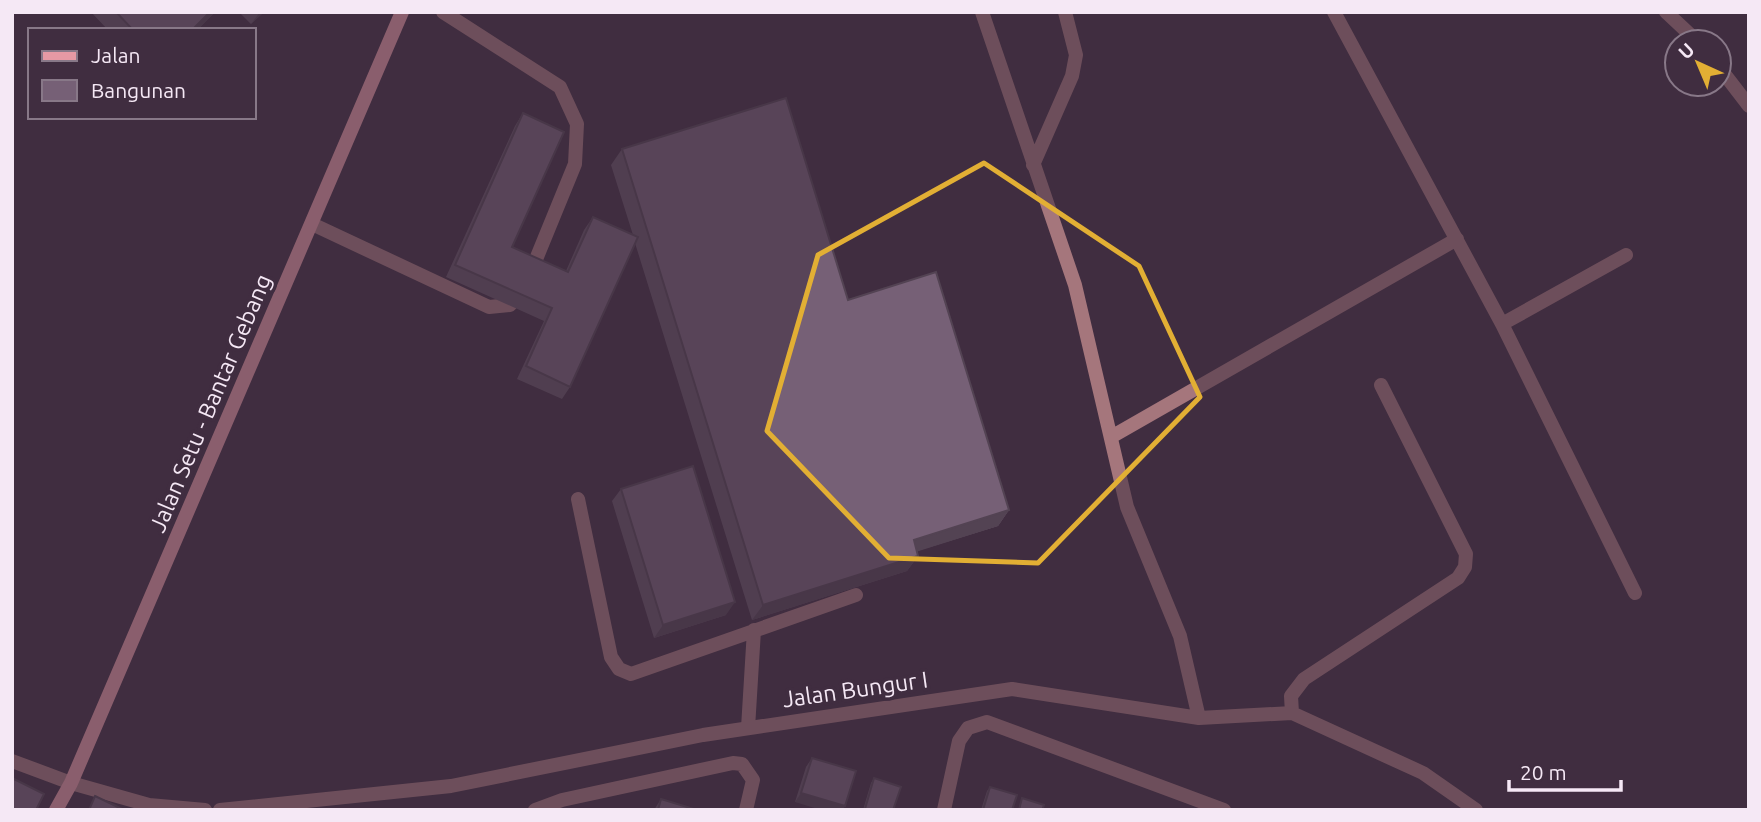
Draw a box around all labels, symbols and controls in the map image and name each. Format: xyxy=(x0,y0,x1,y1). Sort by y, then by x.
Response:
legend xyxy=(28,28,256,119)
north arrow xyxy=(1663,28,1733,98)
text: U xyxy=(1674,38,1699,63)
text: Jalan xyxy=(91,43,140,67)
text: Bangunan xyxy=(91,78,186,102)
street label: Jalan Setu - Bantar Gebang xyxy=(144,270,276,536)
street label: Jalan Bungur I xyxy=(781,666,929,712)
scale bar xyxy=(1509,748,1621,792)
text: 20 m xyxy=(1520,760,1567,784)

